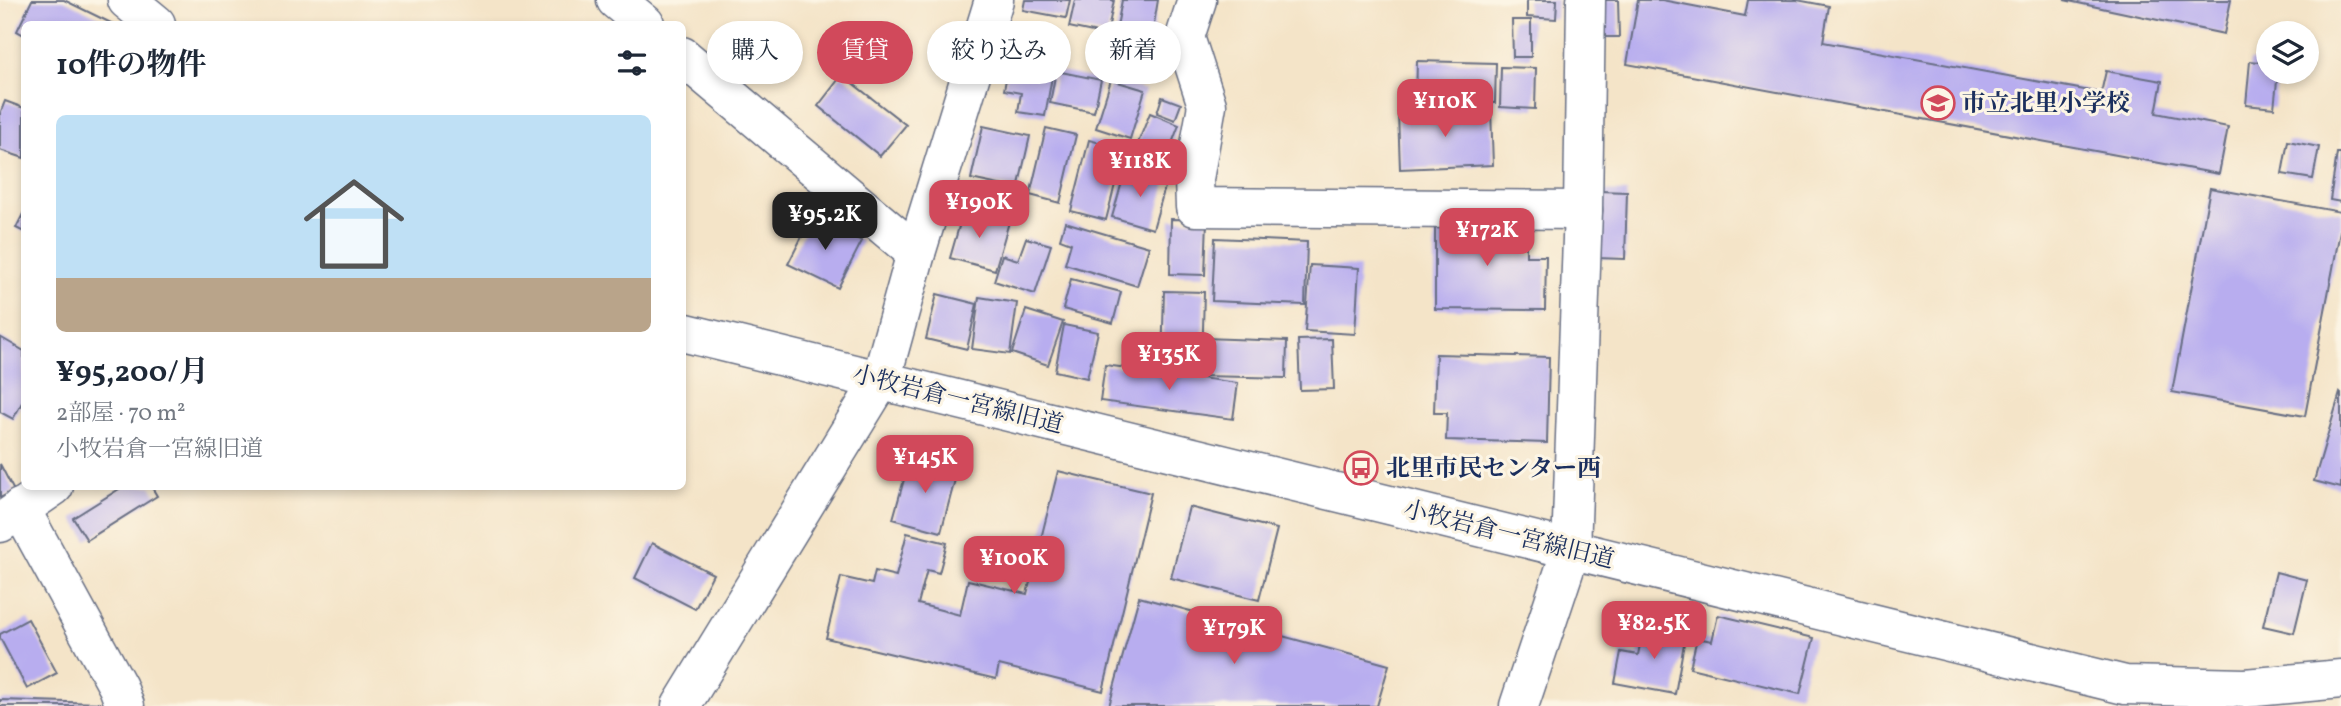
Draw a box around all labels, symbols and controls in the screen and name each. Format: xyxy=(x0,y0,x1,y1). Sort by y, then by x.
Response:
chip: 購入 xyxy=(707,21,803,84)
chip: 賃貸 xyxy=(817,21,913,84)
chip: 絞り込み xyxy=(927,21,1071,84)
chip: 新着 xyxy=(1085,21,1181,84)
map controls xyxy=(2256,21,2319,84)
button: layers xyxy=(2256,21,2319,84)
icon: filters xyxy=(613,44,651,82)
text: 10件の物件 xyxy=(56,45,207,87)
pin: ¥110K xyxy=(1396,80,1494,139)
school or university icon: 市立北里小学校 xyxy=(1919,84,1957,122)
text: ¥110K xyxy=(1413,86,1477,118)
place label: 市立北里小学校 xyxy=(1962,88,2130,122)
pin: ¥118K xyxy=(1091,140,1189,199)
text: ¥118K xyxy=(1109,146,1171,178)
icon: home xyxy=(291,161,417,287)
pin: ¥190K xyxy=(930,180,1028,240)
text: ¥190K xyxy=(945,187,1013,219)
pin: ¥95.2K xyxy=(768,192,882,252)
text: ¥95.2K xyxy=(788,199,862,231)
pin: ¥172K xyxy=(1438,208,1536,268)
text: ¥172K xyxy=(1455,215,1519,247)
pin: ¥135K xyxy=(1120,332,1218,392)
text: ¥135K xyxy=(1137,339,1201,371)
text: ¥95,200/月 xyxy=(56,352,209,394)
street label: 小牧岩倉一宮線旧道 xyxy=(849,358,1066,444)
text: 2部屋 · 70 m² xyxy=(56,398,186,430)
text: 小牧岩倉一宮線旧道 xyxy=(56,434,263,466)
pin: ¥145K xyxy=(876,435,974,495)
text: ¥145K xyxy=(892,442,958,474)
bus stop icon: 北里市民センター西 xyxy=(1342,449,1380,487)
place label: 北里市民センター西 xyxy=(1386,453,1601,487)
street label: 小牧岩倉一宮線旧道 xyxy=(1400,493,1617,579)
pin: ¥100K xyxy=(965,536,1063,596)
text: ¥100K xyxy=(980,543,1049,575)
pin: ¥82.5K xyxy=(1597,602,1711,661)
pin: ¥179K xyxy=(1185,606,1283,666)
text: ¥82.5K xyxy=(1618,608,1690,640)
text: ¥179K xyxy=(1202,613,1266,645)

